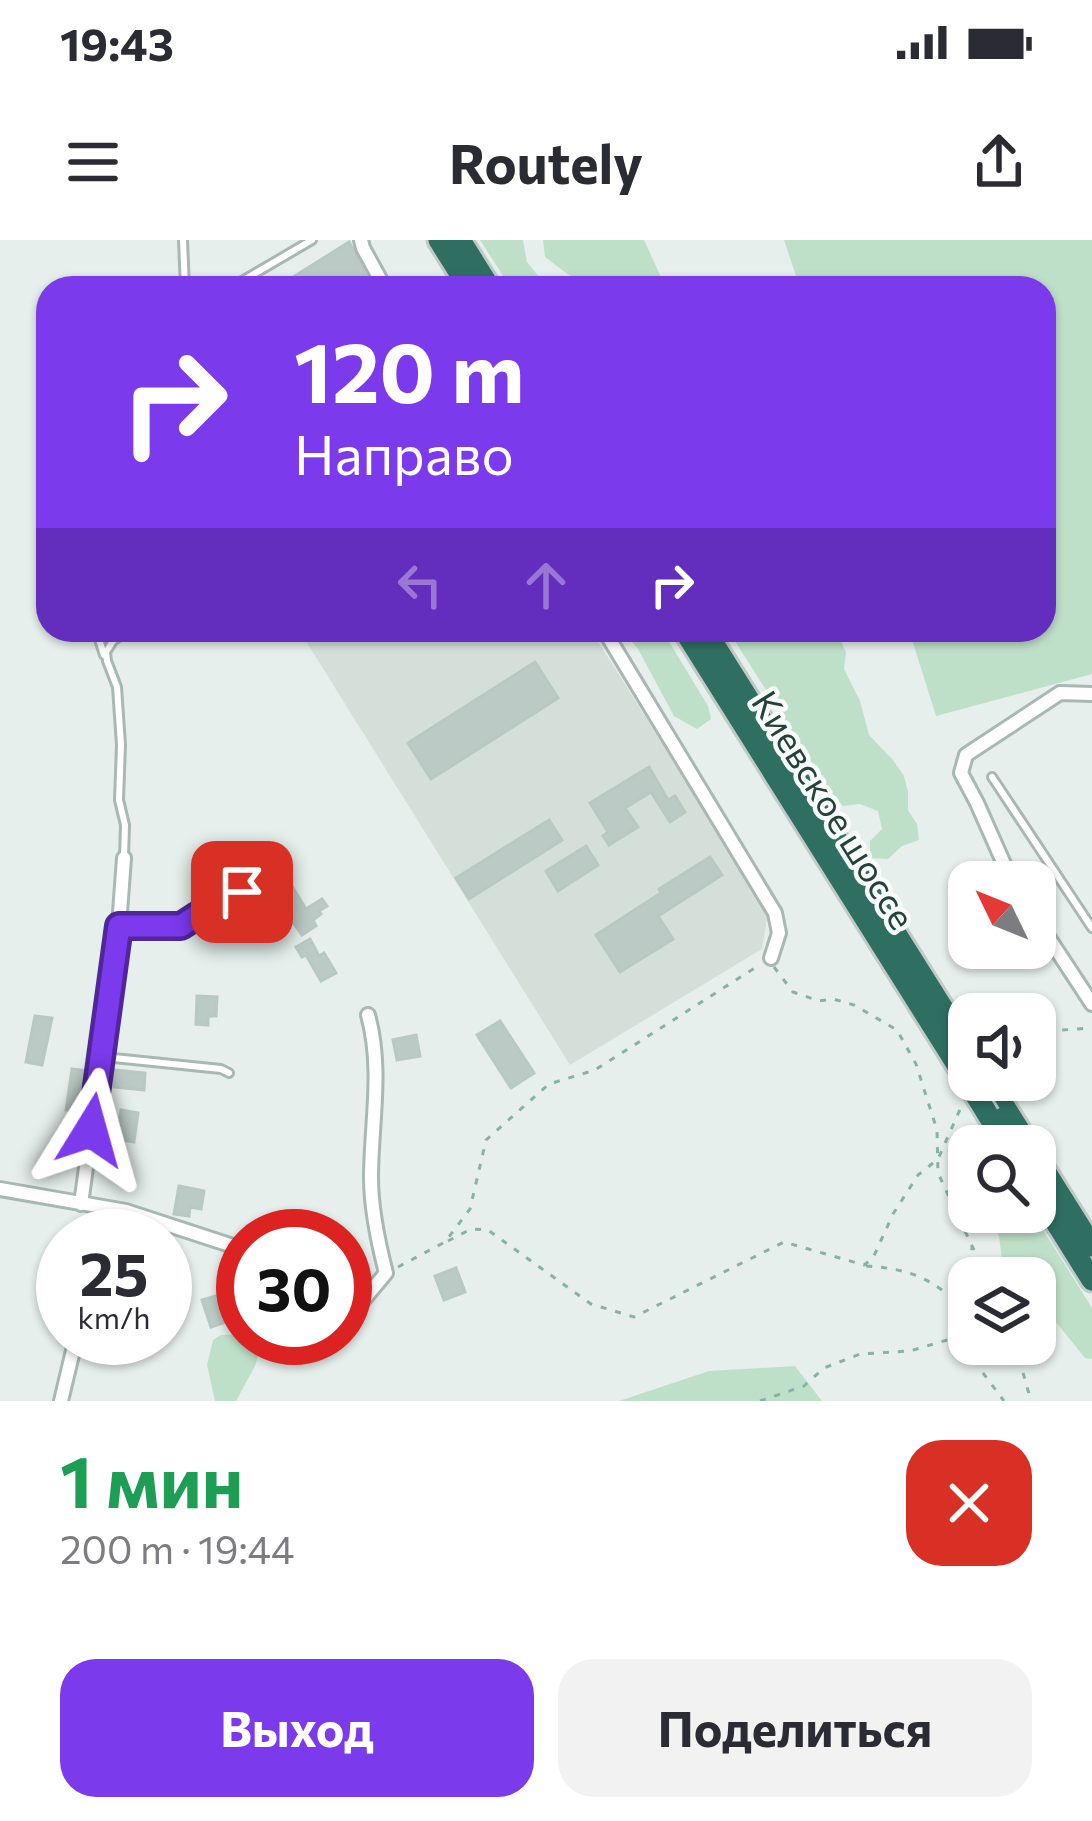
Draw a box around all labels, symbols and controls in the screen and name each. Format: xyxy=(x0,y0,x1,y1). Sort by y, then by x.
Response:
text: 19:43 xyxy=(60,15,174,70)
icon: menu xyxy=(60,129,126,195)
text: Routely xyxy=(449,129,643,195)
icon: share xyxy=(966,129,1032,195)
text: 120 m xyxy=(294,318,524,420)
icon: right xyxy=(96,324,252,480)
text: Направо xyxy=(294,420,514,486)
icon: left xyxy=(387,552,453,618)
icon: ahead xyxy=(513,552,579,618)
icon: right xyxy=(639,552,705,618)
street label: Киевское шоссе xyxy=(744,682,926,936)
pin xyxy=(191,841,293,943)
icon: arrive xyxy=(209,859,275,925)
north arrow xyxy=(948,861,1056,969)
map controls xyxy=(948,861,1056,1365)
button: sound xyxy=(948,993,1056,1101)
position arrow xyxy=(28,1067,154,1193)
button: search xyxy=(948,1125,1056,1233)
speed limit sign: 30 xyxy=(216,1209,372,1365)
text: 25 xyxy=(79,1235,149,1308)
button: layers xyxy=(948,1257,1056,1365)
text: km/h xyxy=(78,1298,150,1335)
text: 1 мин xyxy=(60,1435,243,1523)
button: close xyxy=(906,1440,1032,1566)
text: 200 m · 19:44 xyxy=(60,1524,294,1572)
button: Выход xyxy=(60,1659,534,1797)
button: Поделиться xyxy=(558,1659,1032,1797)

